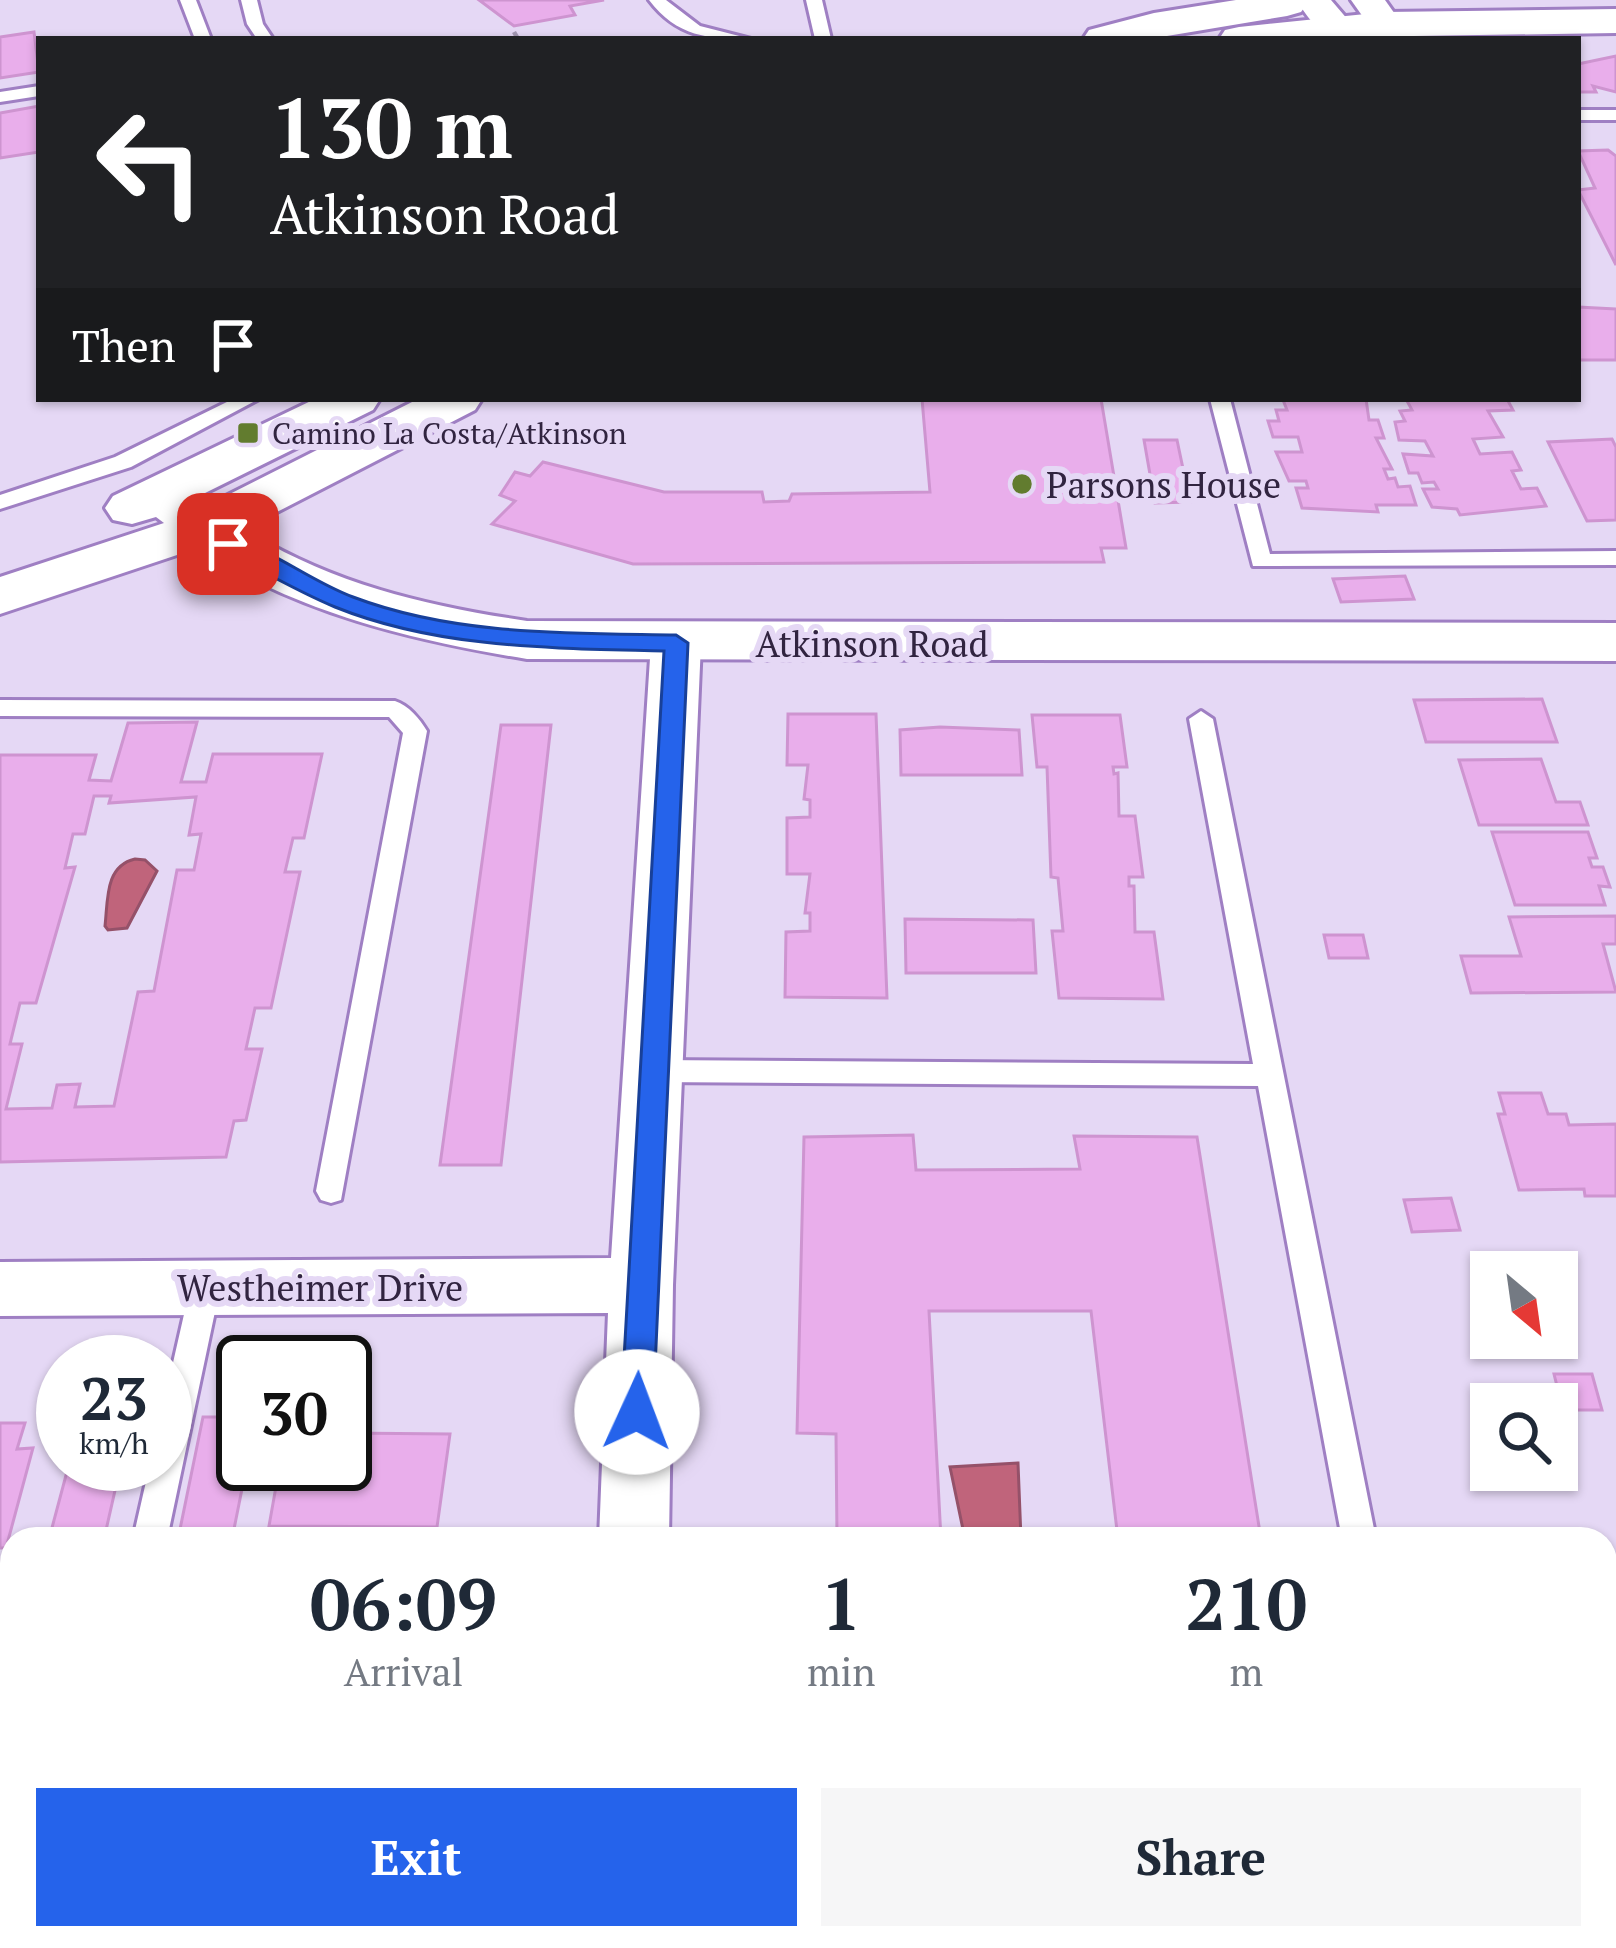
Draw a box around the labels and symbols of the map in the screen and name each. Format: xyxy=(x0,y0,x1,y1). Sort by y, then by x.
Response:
place label: Camino La Costa/Atkinson xyxy=(272,413,627,453)
marker: Camino La Costa/Atkinson xyxy=(235,420,261,446)
place label: Parsons House xyxy=(1046,461,1281,508)
marker: Parsons House xyxy=(1009,471,1035,497)
pin xyxy=(177,493,279,595)
street label: Atkinson Road xyxy=(756,620,988,667)
north arrow xyxy=(1470,1251,1578,1359)
street label: Westheimer Drive xyxy=(177,1264,463,1311)
speed limit sign: 30 xyxy=(216,1335,372,1491)
position arrow xyxy=(574,1349,700,1475)

